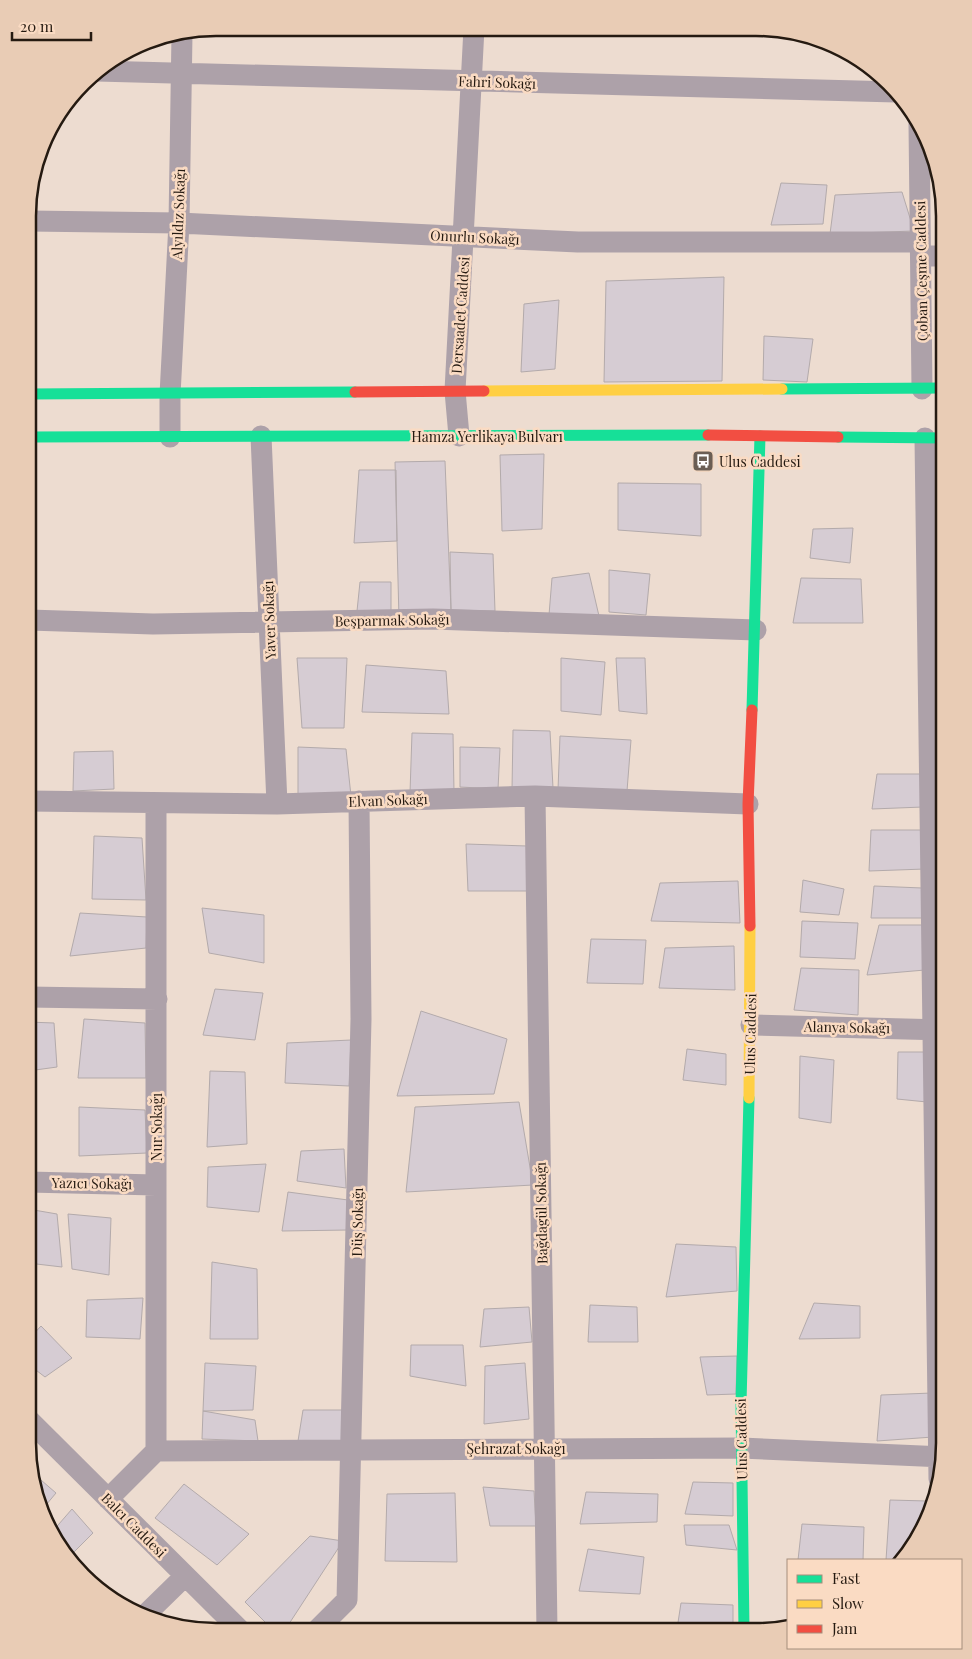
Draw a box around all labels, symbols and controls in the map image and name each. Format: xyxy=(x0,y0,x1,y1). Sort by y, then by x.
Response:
scale bar xyxy=(12,10,91,42)
text: 20 m xyxy=(20,16,54,36)
street label: Fahri Sokağı xyxy=(458,71,536,93)
street label: Alyıldız Sokağı xyxy=(167,168,189,261)
street label: Çoban Çeşme Caddesi xyxy=(910,201,932,341)
street label: Onurlu Sokağı xyxy=(430,225,520,249)
street label: Dersaadet Caddesi xyxy=(446,256,474,374)
street label: Hamza Yerlikaya Bulvarı xyxy=(411,427,563,446)
bus stop icon: Ulus Caddesi xyxy=(691,449,715,473)
place label: Ulus Caddesi xyxy=(719,452,801,471)
street label: Yaver Sokağı xyxy=(258,580,280,661)
street label: Beşparmak Sokağı xyxy=(334,609,450,631)
street label: Elvan Sokağı xyxy=(348,789,428,811)
street label: Ulus Caddesi xyxy=(740,993,760,1075)
street label: Alanya Sokağı xyxy=(803,1017,890,1037)
street label: Nur Sokağı xyxy=(147,1093,166,1161)
street label: Bağdagül Sokağı xyxy=(531,1162,551,1264)
street label: Yazıcı Sokağı xyxy=(51,1173,132,1193)
street label: Düş Sokağı xyxy=(347,1187,367,1257)
street label: Ulus Caddesi xyxy=(731,1398,751,1480)
street label: Şehrazat Sokağı xyxy=(466,1439,566,1458)
street label: Balcı Caddesi xyxy=(97,1488,171,1562)
legend xyxy=(787,1559,962,1649)
text: Fast xyxy=(832,1568,861,1588)
text: Slow xyxy=(832,1593,864,1613)
text: Jam xyxy=(831,1618,858,1638)

